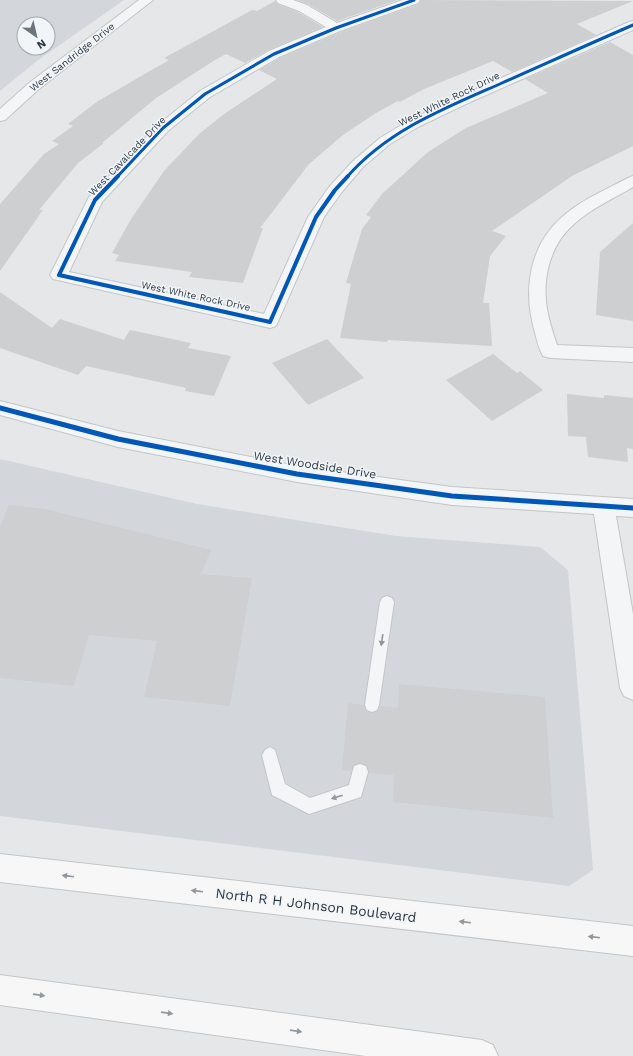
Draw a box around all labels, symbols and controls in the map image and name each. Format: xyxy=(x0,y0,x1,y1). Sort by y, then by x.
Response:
north arrow xyxy=(16,16,56,56)
street label: West Sandridge Drive xyxy=(27,20,117,94)
text: N xyxy=(34,36,48,52)
street label: West White Rock Drive xyxy=(397,70,502,128)
street label: West Cavalcade Drive xyxy=(86,114,168,198)
street label: West White Rock Drive xyxy=(140,279,252,313)
street label: West Woodside Drive xyxy=(253,448,377,482)
one-way arrow xyxy=(379,634,385,646)
one-way arrow xyxy=(330,794,342,800)
one-way arrow xyxy=(62,873,74,879)
street label: North R H Johnson Boulevard xyxy=(215,885,417,925)
one-way arrow xyxy=(191,888,203,894)
one-way arrow xyxy=(459,918,471,925)
one-way arrow xyxy=(588,933,600,940)
one-way arrow xyxy=(33,992,45,998)
one-way arrow xyxy=(161,1010,173,1016)
one-way arrow xyxy=(290,1028,302,1034)

